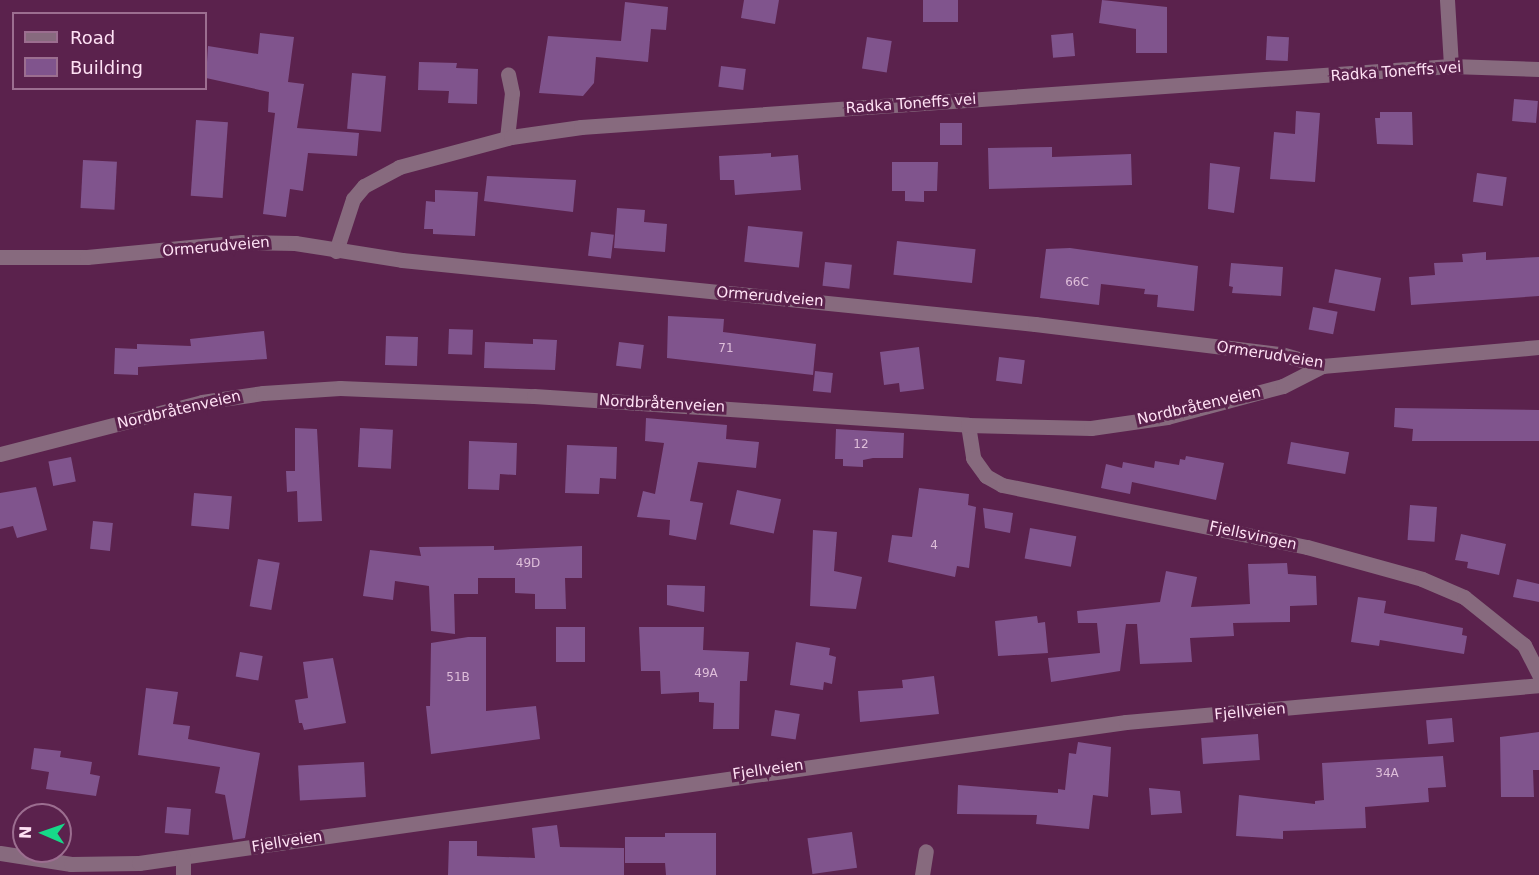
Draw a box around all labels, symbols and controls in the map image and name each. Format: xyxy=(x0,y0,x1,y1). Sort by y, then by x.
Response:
legend xyxy=(12,12,207,90)
text: Road xyxy=(70,27,115,48)
text: Building xyxy=(70,57,143,78)
street label: Radka Toneffs vei xyxy=(1330,58,1462,86)
street label: Radka Toneffs vei xyxy=(845,90,977,118)
street label: Ormerudveien xyxy=(162,233,270,261)
house number: 66C xyxy=(1065,276,1089,290)
street label: Ormerudveien xyxy=(716,283,824,311)
street label: Ormerudveien xyxy=(1215,338,1325,372)
house number: 71 xyxy=(718,342,734,356)
street label: Nordbråtenveien xyxy=(1135,383,1263,429)
street label: Nordbråtenveien xyxy=(115,387,243,433)
street label: Nordbråtenveien xyxy=(598,392,726,416)
house number: 12 xyxy=(853,438,869,452)
street label: Fjellsvingen xyxy=(1208,518,1298,554)
house number: 4 xyxy=(930,539,938,553)
house number: 49D xyxy=(516,557,540,571)
house number: 49A xyxy=(694,667,718,681)
house number: 51B xyxy=(446,671,470,685)
street label: Fjellveien xyxy=(1214,700,1286,724)
street label: Fjellveien xyxy=(731,756,805,784)
house number: 34A xyxy=(1375,767,1399,781)
north arrow xyxy=(12,803,72,863)
text: N xyxy=(16,825,35,839)
street label: Fjellveien xyxy=(250,828,324,856)

